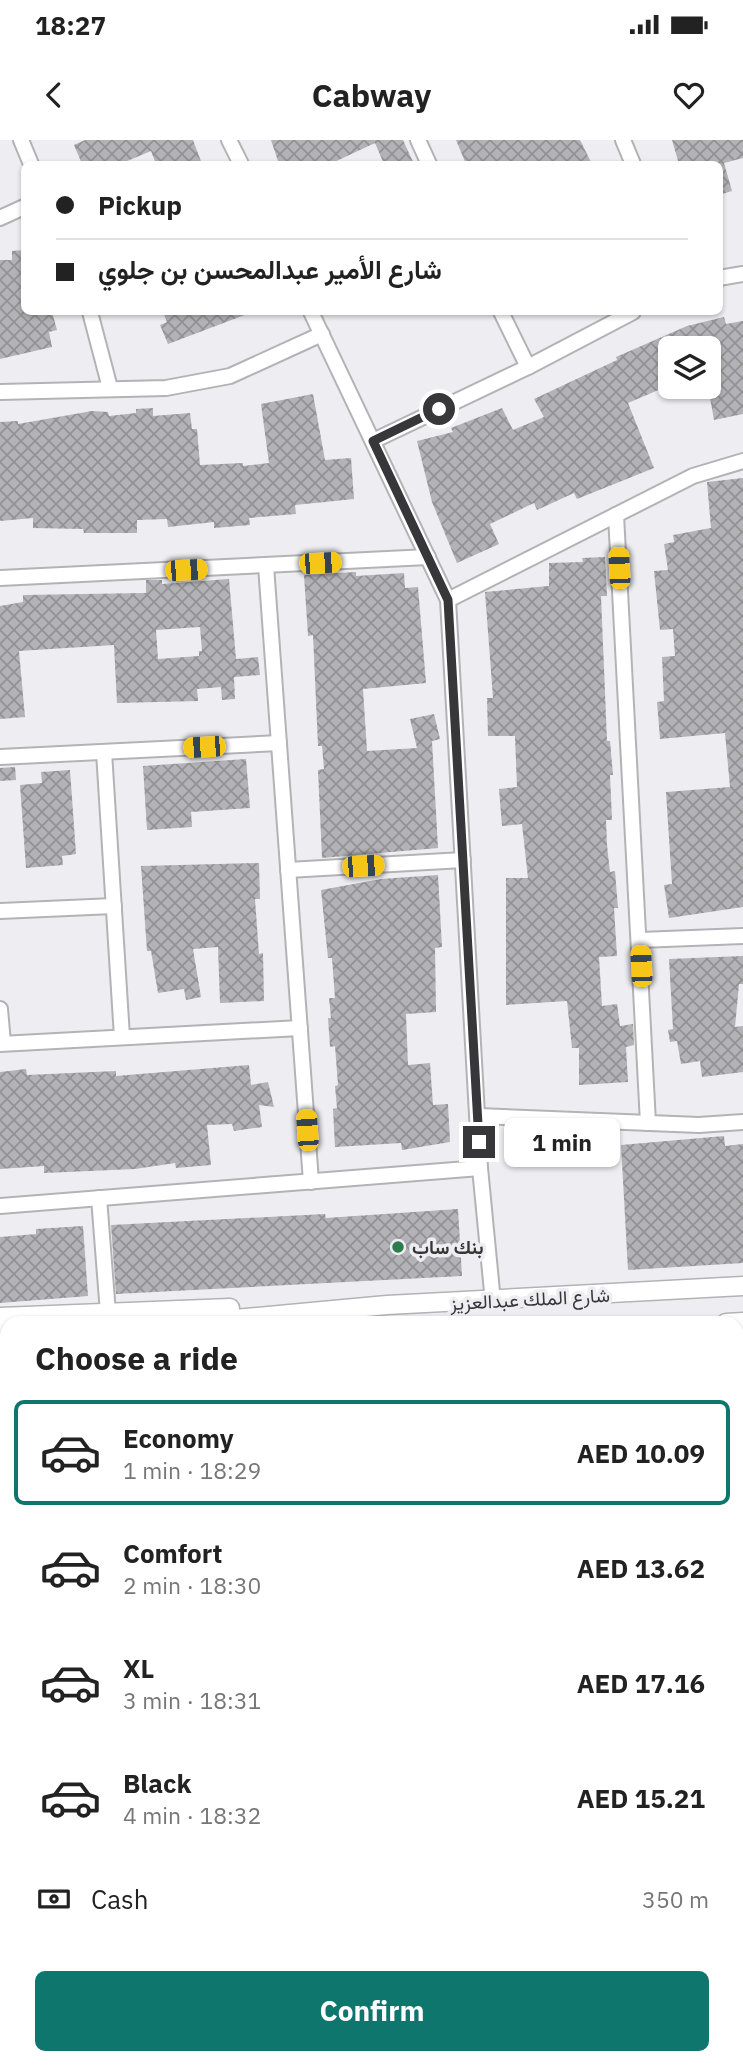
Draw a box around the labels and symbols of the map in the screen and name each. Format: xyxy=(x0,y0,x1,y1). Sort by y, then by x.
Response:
route start xyxy=(423,393,455,425)
car xyxy=(608,546,631,590)
car xyxy=(299,551,342,575)
car xyxy=(165,558,208,582)
car xyxy=(183,735,226,759)
car xyxy=(342,854,385,878)
car xyxy=(630,944,653,988)
car xyxy=(296,1108,319,1152)
callout: 1 min xyxy=(504,1118,619,1166)
route end xyxy=(463,1126,495,1158)
place label: بنك ساب xyxy=(412,1235,484,1259)
marker: بنك ساب xyxy=(390,1239,406,1255)
street label: شارع الملك عبدالعزيز xyxy=(449,1283,611,1316)

